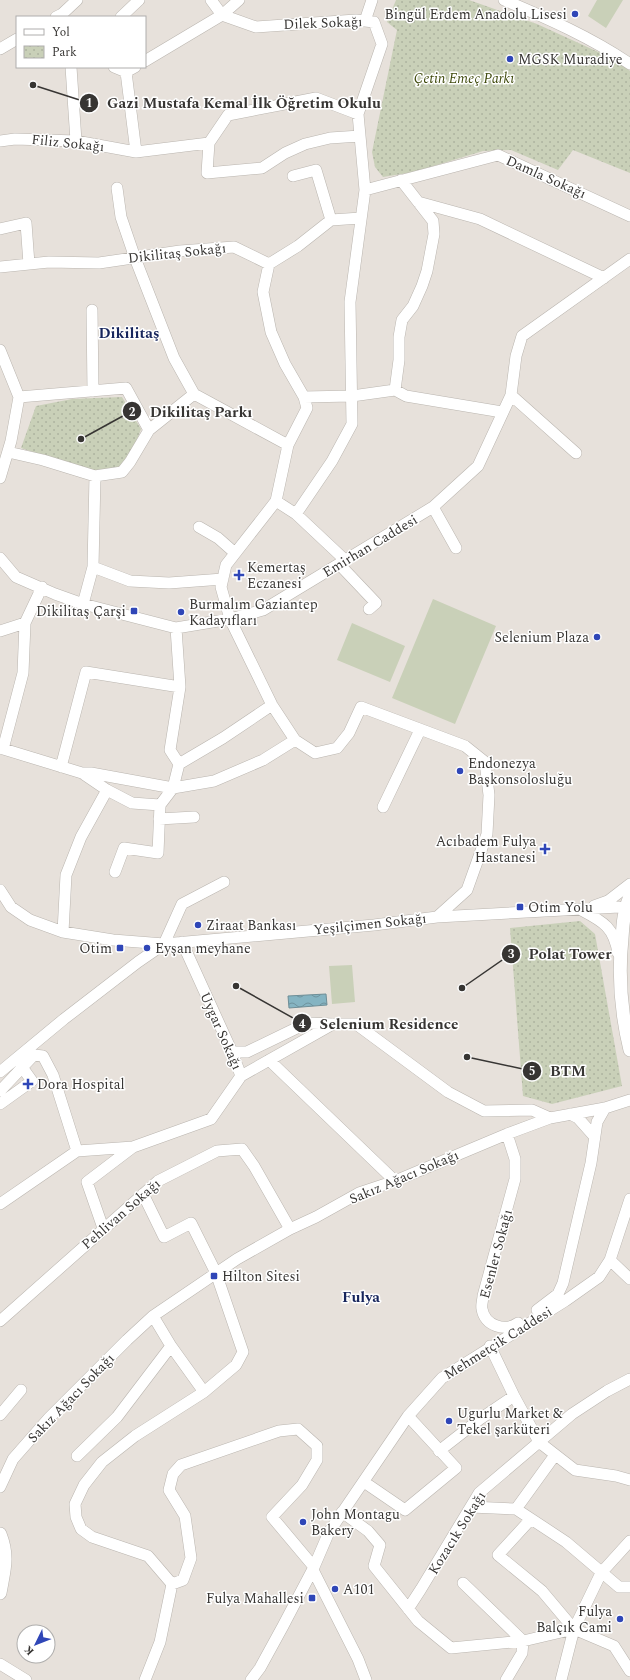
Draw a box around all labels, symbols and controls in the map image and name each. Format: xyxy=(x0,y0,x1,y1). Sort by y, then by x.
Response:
place label: Bingül Erdem Anadolu Lisesi xyxy=(385,4,567,25)
marker: Bingül Erdem Anadolu Lisesi xyxy=(570,9,580,19)
street label: Dilek Sokağı xyxy=(283,11,363,35)
legend xyxy=(16,16,146,68)
text: Yol xyxy=(52,23,70,42)
text: Park xyxy=(52,43,77,62)
place label: MGSK Muradiye xyxy=(518,49,623,70)
marker: MGSK Muradiye xyxy=(505,54,515,64)
park label: Çetin Emeç Parkı xyxy=(414,68,514,89)
callout: Gazi Mustafa Kemal İlk Öğretim Okulu xyxy=(79,90,389,117)
text: Gazi Mustafa Kemal İlk Öğretim Okulu xyxy=(107,92,381,115)
text: 1 xyxy=(86,94,92,113)
street label: Filiz Sokağı xyxy=(30,129,106,157)
street label: Damla Sokağı xyxy=(502,150,590,204)
street label: Dikilitaş Sokağı xyxy=(127,237,227,269)
district label: Dikilitaş xyxy=(99,322,159,345)
callout: Dikilitaş Parkı xyxy=(122,398,260,425)
text: Dikilitaş Parkı xyxy=(150,401,252,424)
text: 2 xyxy=(129,403,136,422)
street label: Emirhan Caddesi xyxy=(319,509,421,583)
place label: Kemertaş Eczanesi xyxy=(247,557,306,594)
marker: Kemertaş Eczanesi xyxy=(234,570,244,580)
place label: Burmalım Gaziantep Kadayıfları xyxy=(189,594,318,631)
place label: Dikilitaş Çarşi xyxy=(36,601,126,622)
marker: Dikilitaş Çarşi xyxy=(129,606,139,616)
marker: Burmalım Gaziantep Kadayıfları xyxy=(176,607,186,617)
place label: Selenium Plaza xyxy=(494,627,589,648)
marker: Selenium Plaza xyxy=(592,632,602,642)
place label: Endonezya Başkonsolosluğu xyxy=(468,753,572,790)
marker: Endonezya Başkonsolosluğu xyxy=(455,766,465,776)
place label: Acıbadem Fulya Hastanesi xyxy=(436,831,536,868)
marker: Acıbadem Fulya Hastanesi xyxy=(539,843,551,855)
place label: Otim Yolu xyxy=(528,897,593,918)
marker: Otim Yolu xyxy=(515,902,525,912)
street label: Yeşilçimen Sokağı xyxy=(312,908,428,940)
place label: Ziraat Bankası xyxy=(206,915,296,936)
marker: Ziraat Bankası xyxy=(193,920,203,930)
place label: Otim xyxy=(79,938,112,959)
place label: Eyşan meyhane xyxy=(155,938,251,959)
callout: Polat Tower xyxy=(501,940,620,967)
marker: Otim xyxy=(115,943,125,953)
marker: Eyşan meyhane xyxy=(142,943,152,953)
text: Polat Tower xyxy=(528,943,612,966)
text: 3 xyxy=(508,945,515,964)
street label: Uygar Sokağı xyxy=(194,989,248,1073)
callout: Selenium Residence xyxy=(292,1010,467,1037)
text: Selenium Residence xyxy=(320,1013,458,1036)
text: 4 xyxy=(299,1015,306,1034)
callout: BTM xyxy=(522,1058,594,1085)
text: BTM xyxy=(550,1060,586,1083)
text: 5 xyxy=(529,1062,535,1081)
place label: Dora Hospital xyxy=(37,1074,125,1095)
marker: Dora Hospital xyxy=(22,1078,34,1090)
street label: Sakız Ağacı Sokağı xyxy=(346,1144,462,1210)
street label: Pehlivan Sokağı xyxy=(77,1174,165,1254)
street label: Esenler Sokağı xyxy=(474,1207,518,1301)
place label: Hilton Sitesi xyxy=(222,1266,300,1287)
marker: Hilton Sitesi xyxy=(209,1271,219,1281)
district label: Fulya xyxy=(342,1286,380,1309)
street label: Mehmetçik Caddesi xyxy=(440,1301,556,1385)
street label: Sakız Ağacı Sokağı xyxy=(23,1348,119,1448)
place label: Ugurlu Market & Tekel şarküteri xyxy=(457,1403,563,1440)
marker: Ugurlu Market & Tekel şarküteri xyxy=(444,1416,454,1426)
street label: Kozacık Sokağı xyxy=(423,1487,491,1579)
place label: John Montagu Bakery xyxy=(311,1504,400,1541)
marker: John Montagu Bakery xyxy=(298,1517,308,1527)
place label: A101 xyxy=(343,1579,375,1600)
marker: A101 xyxy=(330,1584,340,1594)
place label: Fulya Mahallesi xyxy=(206,1588,304,1609)
marker: Fulya Mahallesi xyxy=(307,1593,317,1603)
place label: Fulya Balçık Cami xyxy=(536,1601,612,1638)
marker: Fulya Balçık Cami xyxy=(615,1614,625,1624)
north arrow xyxy=(16,1624,56,1664)
text: K xyxy=(20,1641,38,1659)

